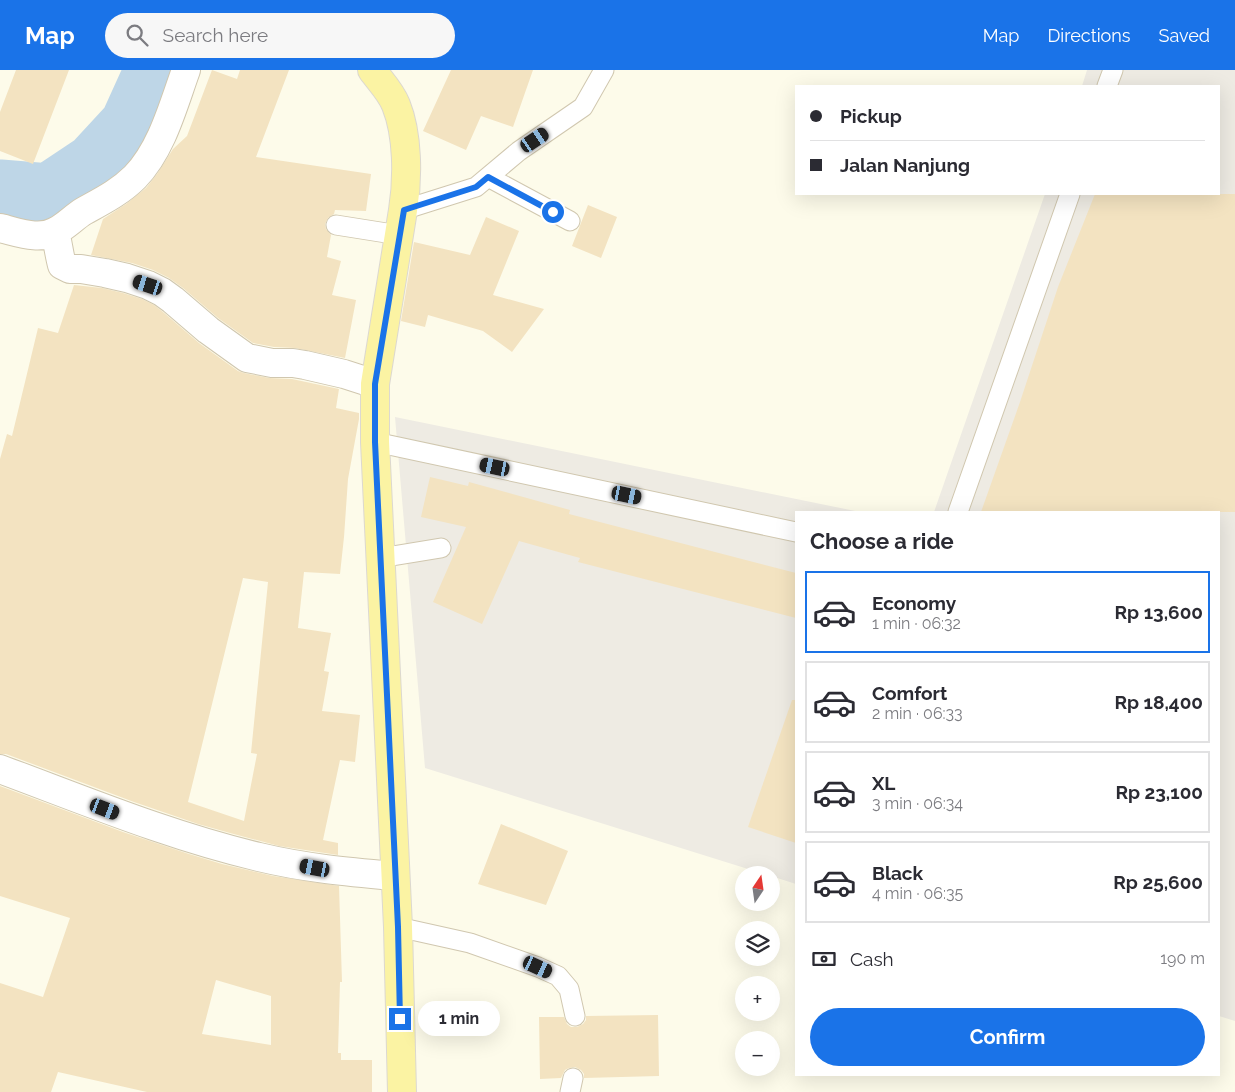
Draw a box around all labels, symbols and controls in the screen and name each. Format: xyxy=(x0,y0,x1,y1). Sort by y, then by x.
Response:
search box xyxy=(105,13,455,58)
text: Map xyxy=(25,21,75,50)
icon: search xyxy=(123,21,151,49)
text: Search here xyxy=(163,24,268,46)
text: Map xyxy=(983,25,1019,46)
text: Directions xyxy=(1047,25,1131,46)
text: Saved xyxy=(1159,25,1210,46)
text: Pickup xyxy=(840,105,902,127)
car xyxy=(518,125,551,155)
text: Jalan Nanjung xyxy=(840,154,970,176)
route start xyxy=(542,201,564,223)
car xyxy=(131,273,164,297)
car xyxy=(478,457,511,477)
car xyxy=(610,485,643,505)
text: Choose a ride xyxy=(810,528,954,554)
icon: car xyxy=(812,590,857,635)
text: Economy xyxy=(872,592,956,614)
text: Rp 13,600 xyxy=(1115,601,1203,623)
text: 1 min · 06:32 xyxy=(872,614,961,633)
icon: car xyxy=(812,680,857,725)
text: Comfort xyxy=(872,682,947,704)
text: Rp 18,400 xyxy=(1114,691,1203,713)
text: 2 min · 06:33 xyxy=(872,704,963,723)
icon: car xyxy=(812,770,857,815)
text: XL xyxy=(872,772,895,794)
text: Rp 23,100 xyxy=(1115,781,1203,803)
text: 3 min · 06:34 xyxy=(872,794,963,813)
car xyxy=(88,797,121,821)
car xyxy=(298,858,331,878)
icon: car xyxy=(812,860,857,905)
text: Black xyxy=(872,862,923,884)
north arrow xyxy=(735,866,780,911)
map controls xyxy=(735,866,780,1076)
text: Rp 25,600 xyxy=(1113,871,1203,893)
text: 4 min · 06:35 xyxy=(872,884,963,903)
button: layers xyxy=(735,921,780,966)
icon: cash xyxy=(810,945,838,973)
text: Cash xyxy=(850,948,894,970)
text: 190 m xyxy=(1160,949,1205,968)
car xyxy=(521,954,554,980)
button: + xyxy=(735,976,780,1021)
callout: 1 min xyxy=(418,1002,500,1036)
route end xyxy=(389,1008,411,1030)
button: Confirm xyxy=(810,1008,1205,1066)
text: 1 min xyxy=(439,1009,479,1028)
button: − xyxy=(735,1031,780,1076)

